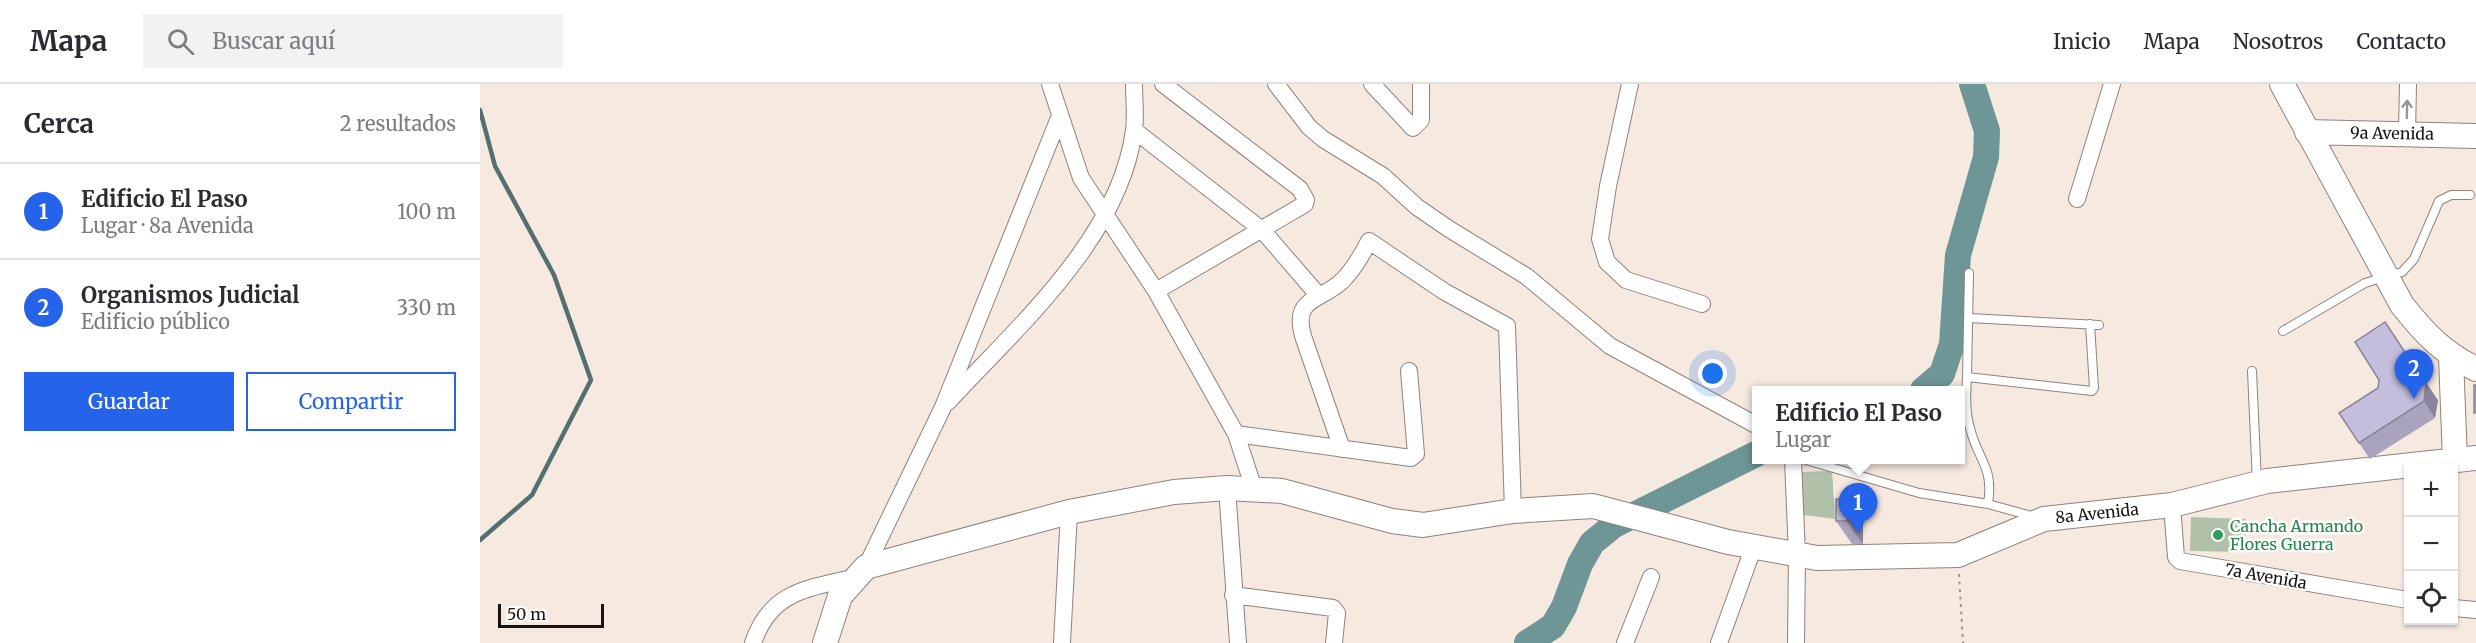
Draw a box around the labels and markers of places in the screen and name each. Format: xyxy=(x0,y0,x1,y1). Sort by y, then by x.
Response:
pin: 2 xyxy=(2394,350,2434,399)
pin: 1 xyxy=(1838,484,1878,533)
place label: Cancha Armando Flores Guerra xyxy=(2230,516,2363,554)
marker: Cancha Armando Flores Guerra xyxy=(2211,528,2225,542)

